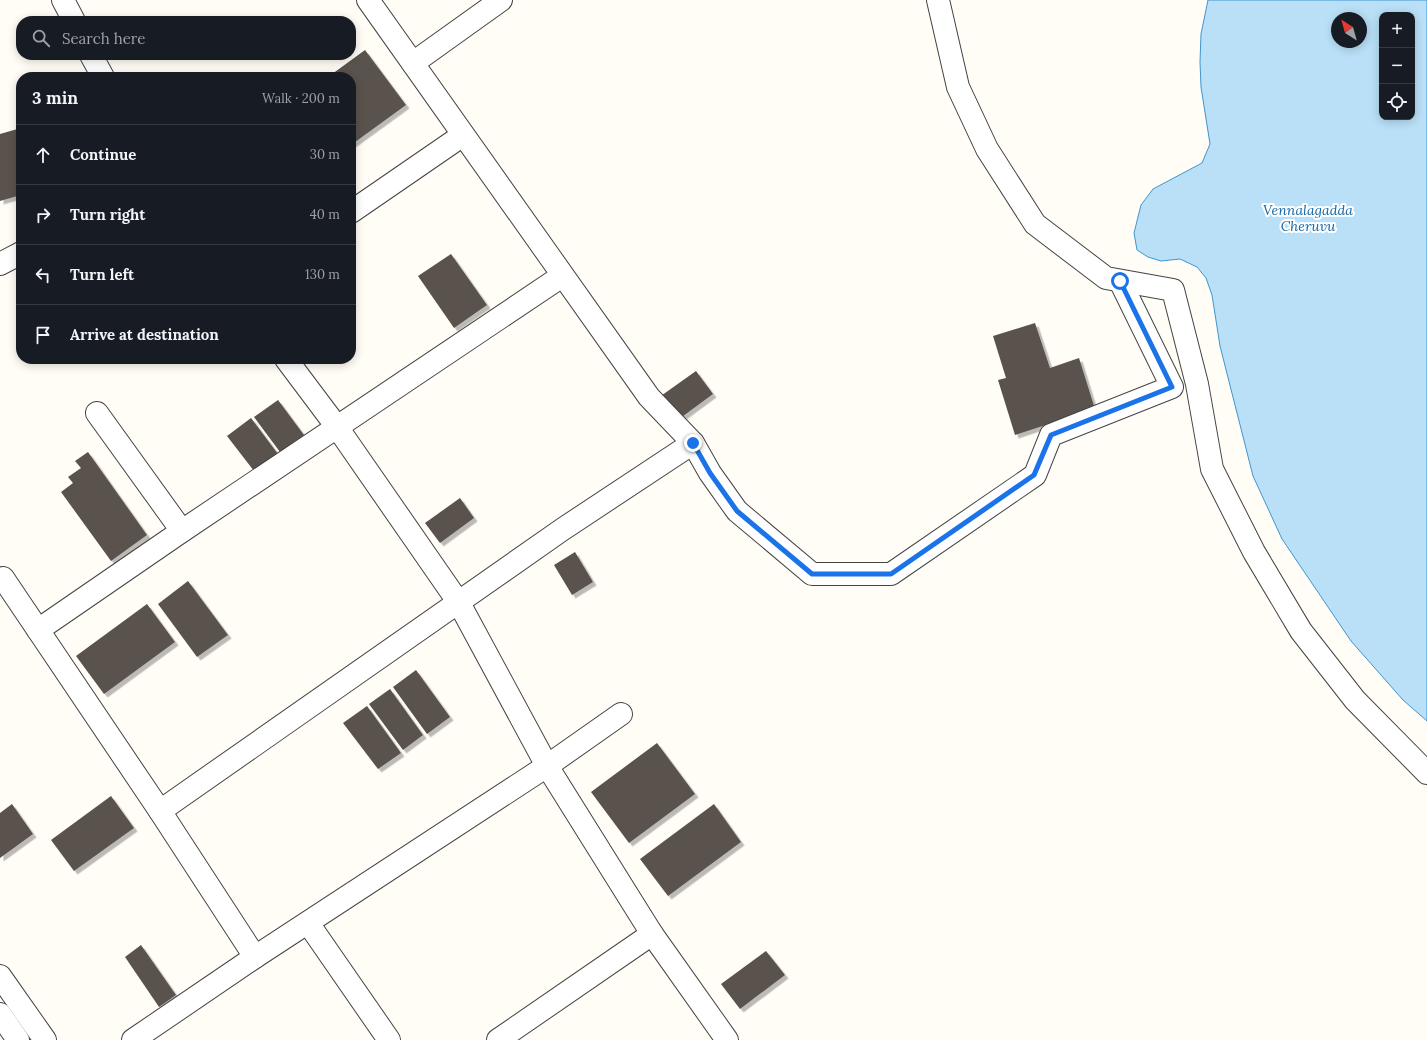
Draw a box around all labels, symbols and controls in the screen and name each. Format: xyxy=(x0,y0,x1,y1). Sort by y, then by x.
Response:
north arrow xyxy=(1331,12,1367,48)
map controls xyxy=(1379,12,1415,120)
button: + xyxy=(1379,12,1415,48)
search box xyxy=(16,16,356,60)
icon: search xyxy=(30,27,52,49)
text: Search here xyxy=(62,29,145,48)
button: − xyxy=(1379,48,1415,84)
button: locate xyxy=(1379,84,1415,120)
text: 3 min xyxy=(32,87,78,109)
text: Walk · 200 m xyxy=(262,90,340,107)
icon: ahead xyxy=(32,144,54,166)
text: Continue xyxy=(70,145,136,164)
text: 30 m xyxy=(310,146,340,163)
water label: Vennalagadda Cheruvu xyxy=(1263,201,1353,235)
icon: right xyxy=(32,204,54,226)
text: Turn right xyxy=(70,205,146,224)
text: 40 m xyxy=(310,206,340,223)
icon: left xyxy=(32,264,54,286)
text: Turn left xyxy=(70,265,134,284)
text: 130 m xyxy=(305,266,340,283)
route start xyxy=(1111,272,1129,290)
icon: arrive xyxy=(32,324,54,346)
text: Arrive at destination xyxy=(70,325,219,344)
route end xyxy=(684,434,702,452)

